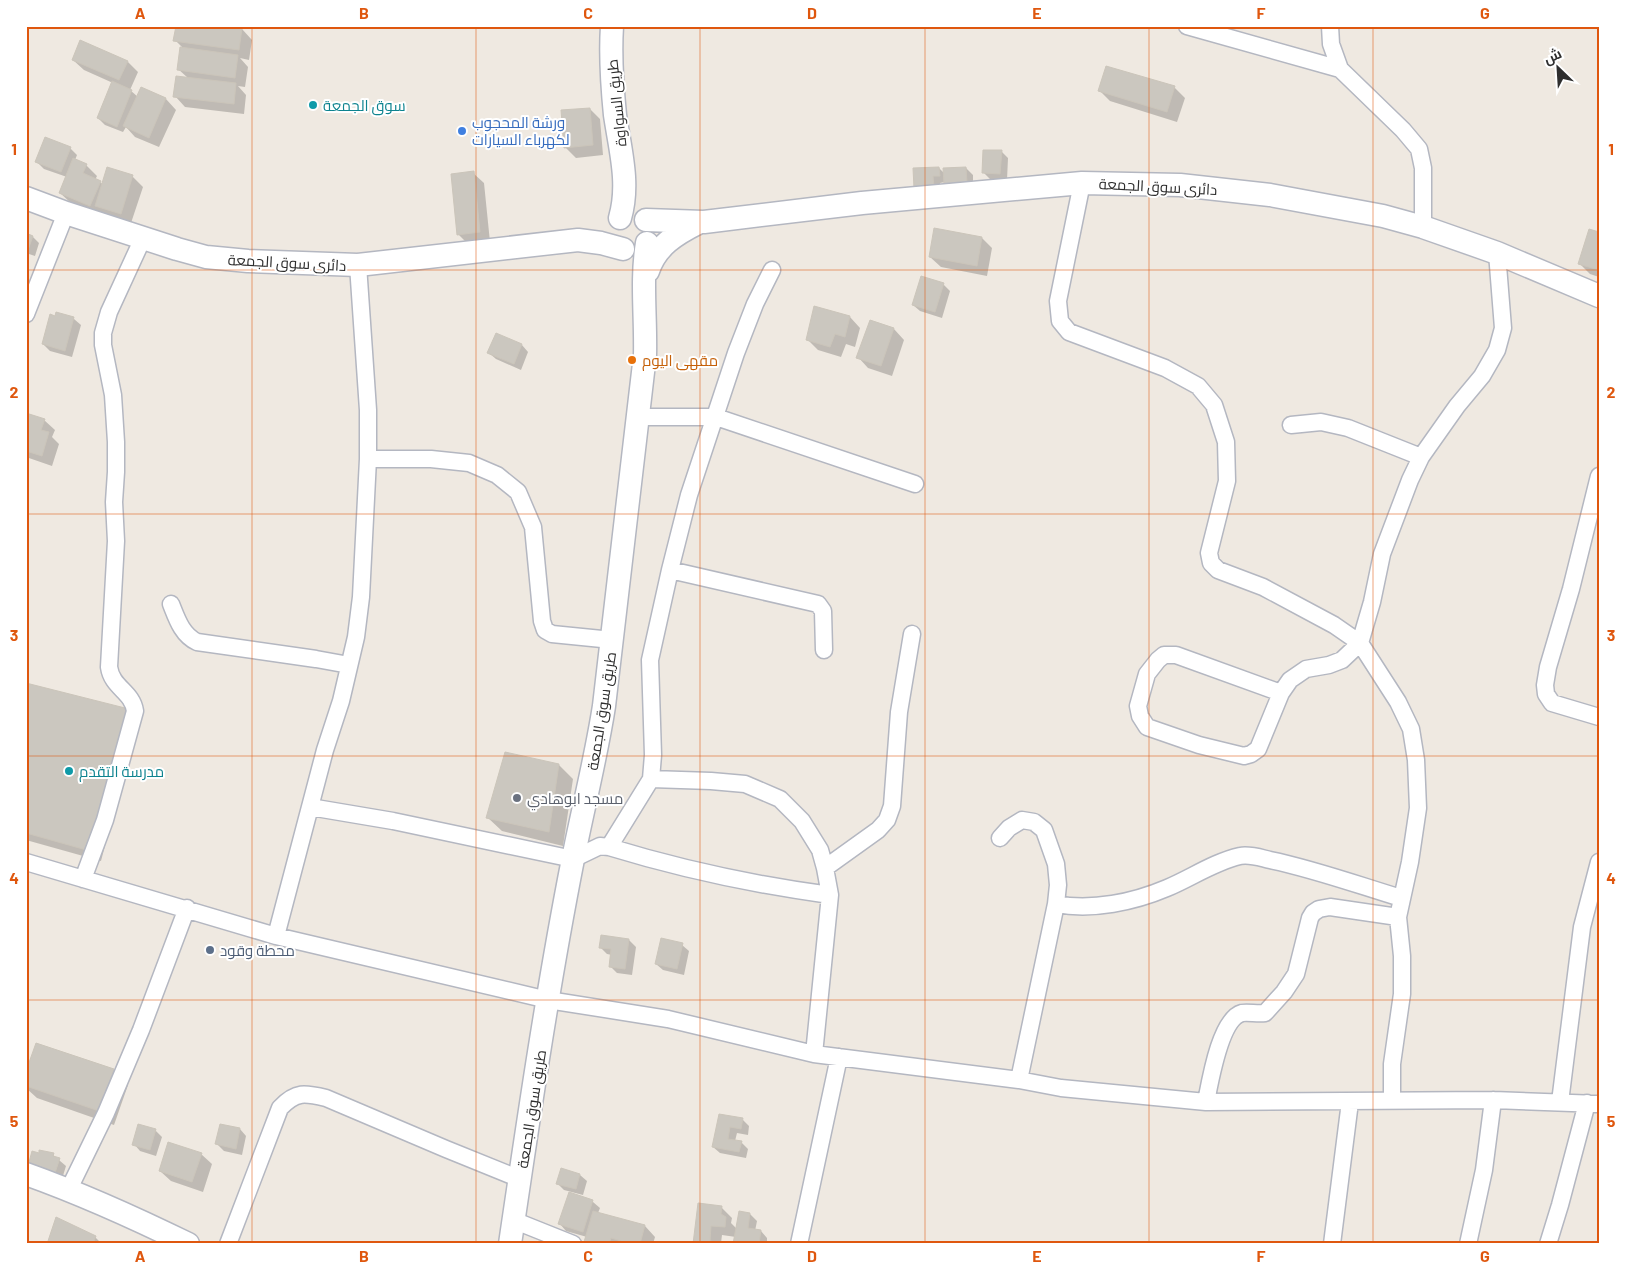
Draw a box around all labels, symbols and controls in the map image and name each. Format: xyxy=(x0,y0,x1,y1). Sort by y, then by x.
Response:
text: A xyxy=(135,3,146,22)
text: B xyxy=(359,3,369,22)
text: C xyxy=(583,3,593,22)
text: D xyxy=(807,3,817,22)
text: E xyxy=(1032,3,1042,22)
text: F xyxy=(1257,3,1266,22)
text: G xyxy=(1480,3,1490,22)
north arrow xyxy=(1532,42,1582,92)
text: ش xyxy=(1541,44,1564,68)
street label: طريق السواوة xyxy=(602,58,632,148)
place label: سوق الجمعة xyxy=(323,96,406,116)
marker: سوق الجمعة xyxy=(307,99,319,111)
place label: ورشة المحجوب لكهرباء السيارات xyxy=(472,113,570,150)
marker: ورشة المحجوب لكهرباء السيارات xyxy=(456,125,468,137)
text: 1 xyxy=(11,139,17,158)
text: 1 xyxy=(1608,139,1614,158)
street label: دائرى سوق الجمعة xyxy=(1098,174,1218,200)
street label: دائرى سوق الجمعة xyxy=(227,250,347,276)
place label: مقهى اليوم xyxy=(642,351,718,371)
marker: مقهى اليوم xyxy=(626,354,638,366)
text: 2 xyxy=(10,382,19,401)
text: 2 xyxy=(1607,382,1616,401)
text: 3 xyxy=(10,625,18,644)
text: 3 xyxy=(1607,625,1615,644)
street label: طريق سوق الجمعة xyxy=(583,650,621,772)
place label: مدرسة التقدم xyxy=(79,762,164,782)
marker: مدرسة التقدم xyxy=(63,765,75,777)
place label: مسجد ابوهادي xyxy=(527,789,623,811)
marker: مسجد ابوهادي xyxy=(511,792,523,804)
text: 4 xyxy=(9,868,19,887)
text: 4 xyxy=(1606,868,1616,887)
place label: محطة وقود xyxy=(220,941,295,960)
marker: محطة وقود xyxy=(204,944,216,956)
street label: طريق سوق الجمعة xyxy=(513,1048,551,1170)
text: 5 xyxy=(10,1111,19,1130)
text: 5 xyxy=(1607,1111,1616,1130)
text: A xyxy=(135,1246,146,1265)
text: B xyxy=(359,1246,369,1265)
text: C xyxy=(583,1246,593,1265)
text: D xyxy=(807,1246,817,1265)
text: E xyxy=(1032,1246,1042,1265)
text: F xyxy=(1257,1246,1266,1265)
text: G xyxy=(1480,1246,1490,1265)

